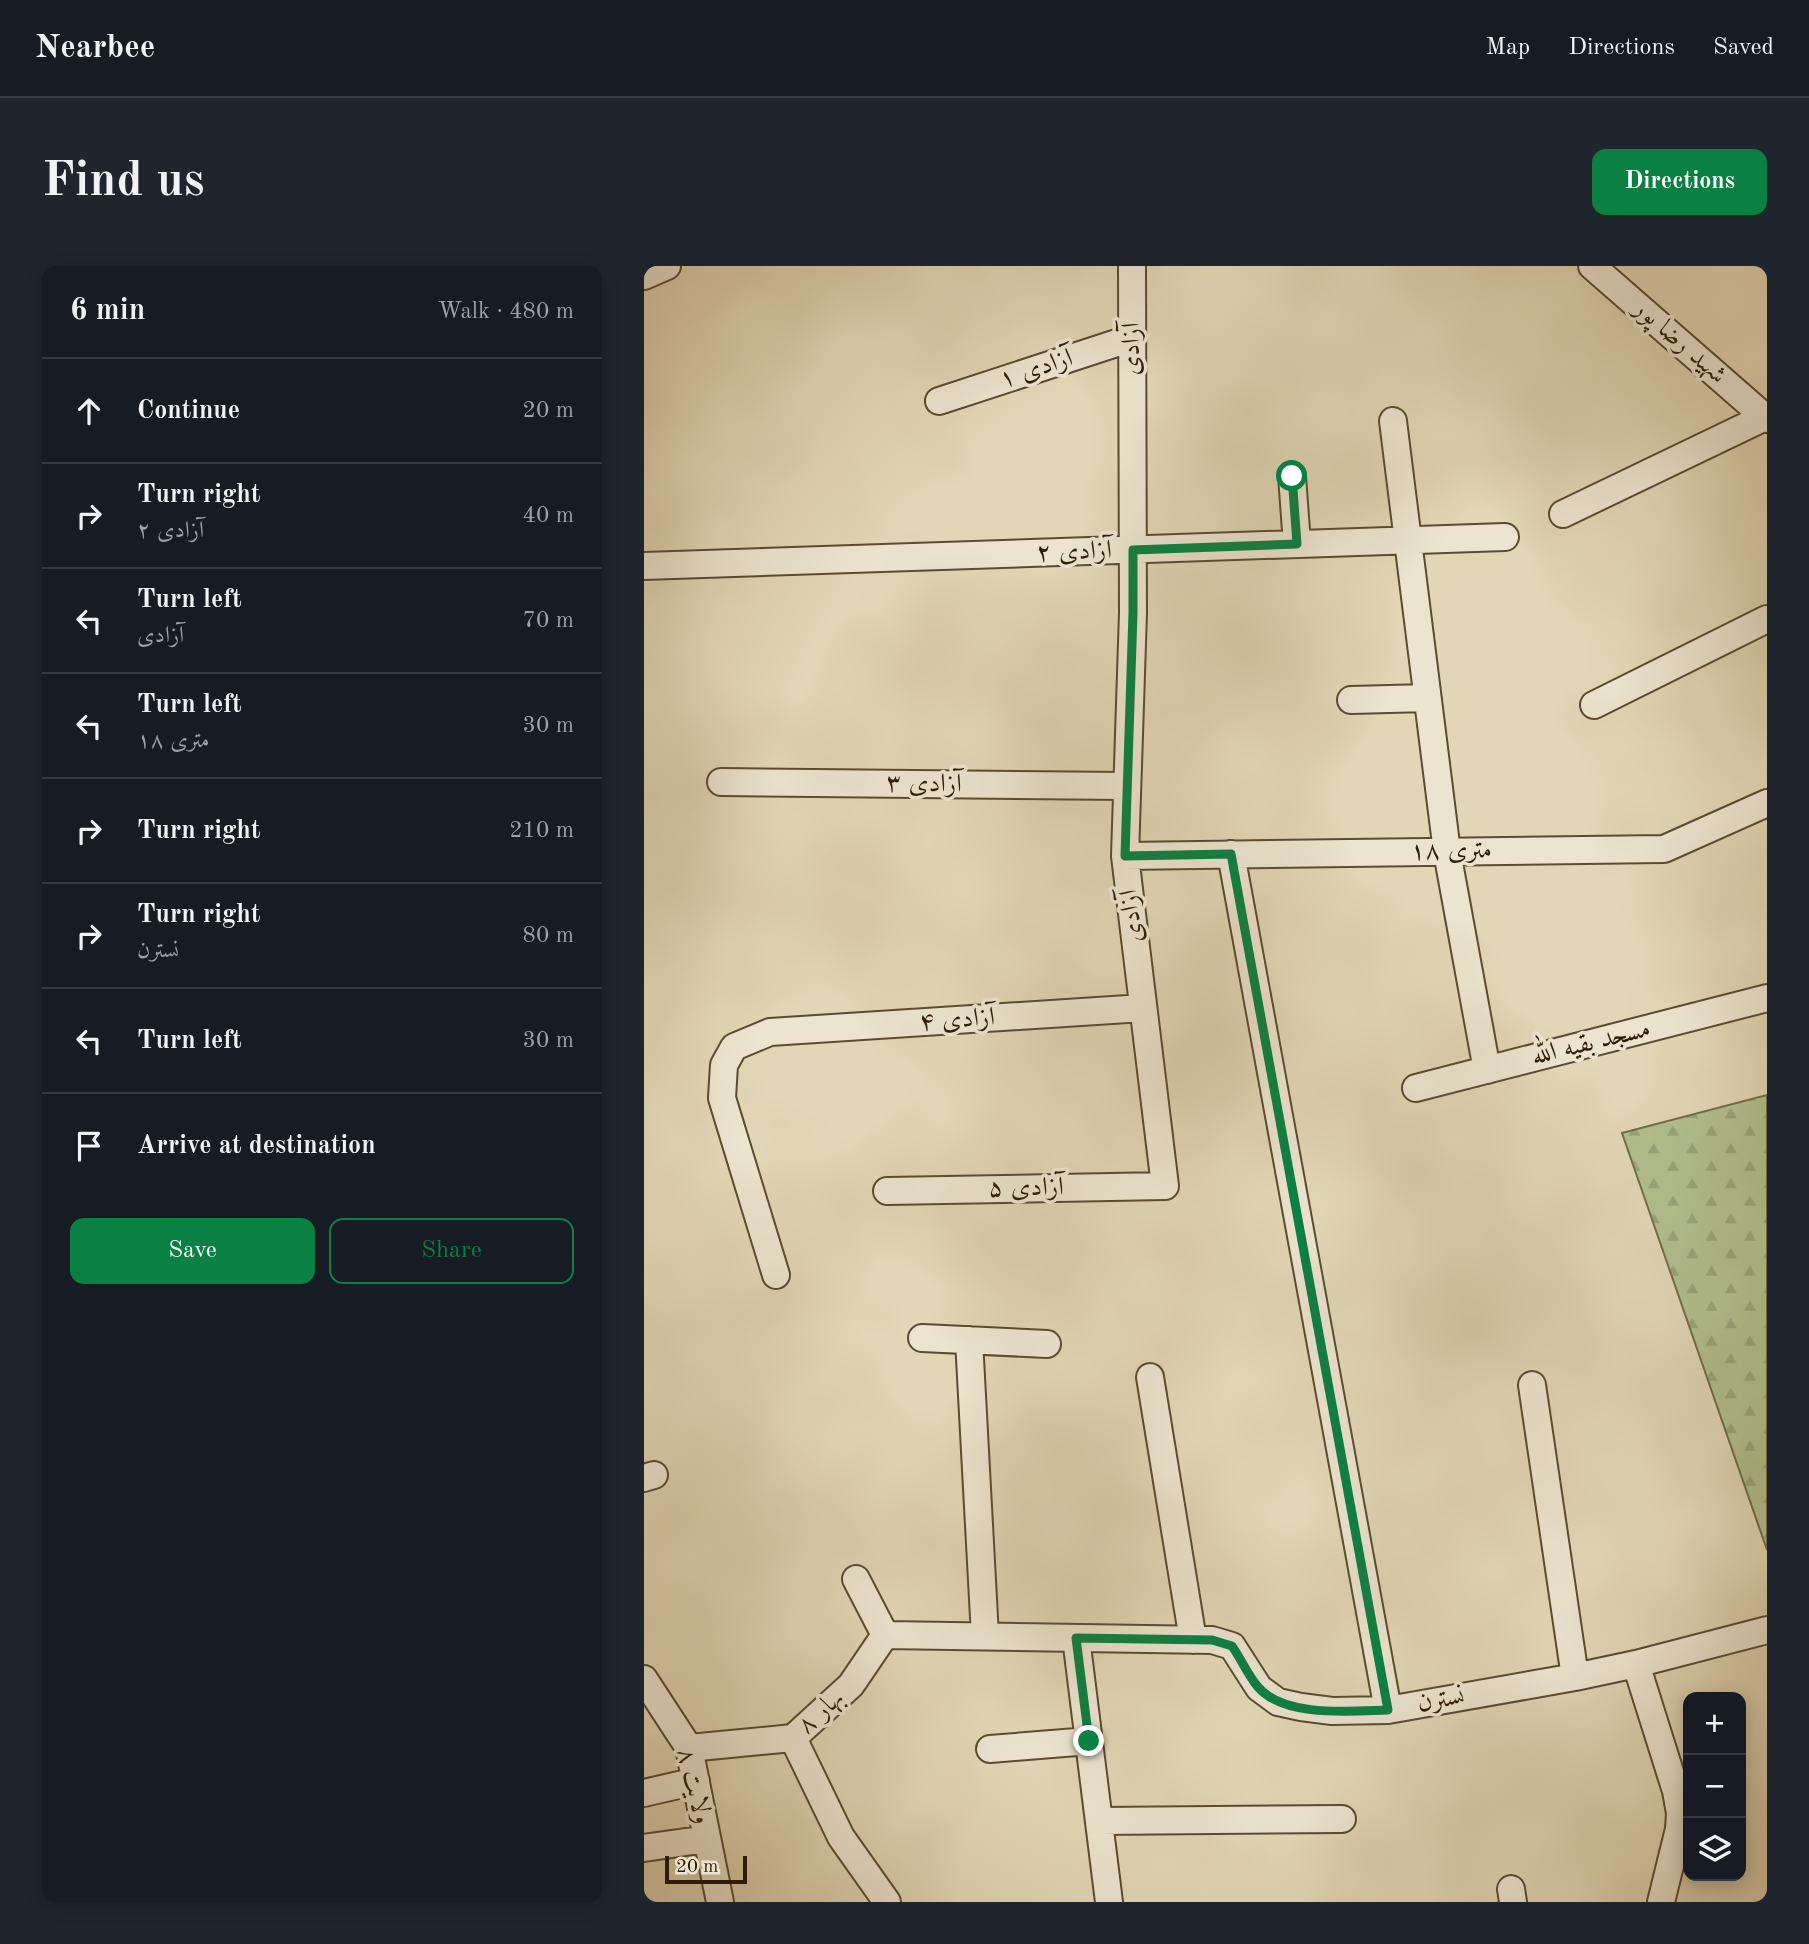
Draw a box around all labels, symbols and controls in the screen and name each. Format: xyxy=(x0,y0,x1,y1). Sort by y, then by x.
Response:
text: Nearbee xyxy=(35,32,155,65)
text: Map xyxy=(1486,36,1530,60)
text: Directions xyxy=(1568,36,1675,60)
text: Saved xyxy=(1713,36,1774,60)
button: Directions xyxy=(1592,149,1767,215)
text: Find us xyxy=(42,158,205,207)
street label: شهید رضا پور xyxy=(1624,293,1731,392)
text: 6 min xyxy=(70,296,145,326)
text: Walk · 480 m xyxy=(438,300,574,323)
street label: آزادی xyxy=(1115,320,1146,376)
street label: آزادی ۱ xyxy=(995,340,1079,394)
icon: ahead xyxy=(70,392,108,430)
text: Continue xyxy=(137,398,240,424)
text: 20 m xyxy=(523,399,574,422)
route start xyxy=(1276,460,1307,491)
text: Turn right xyxy=(137,482,260,508)
icon: right xyxy=(70,497,108,535)
text: 40 m xyxy=(523,504,574,527)
text: آزادی ۲ xyxy=(137,519,204,542)
street label: آزادی ۲ xyxy=(1036,534,1115,567)
text: Turn left xyxy=(137,587,242,613)
icon: left xyxy=(70,602,108,640)
text: 70 m xyxy=(523,609,574,632)
text: آزادی xyxy=(137,624,184,647)
text: Turn left xyxy=(137,692,242,718)
icon: left xyxy=(70,707,108,745)
text: 30 m xyxy=(523,714,574,737)
text: ۱۸ متری xyxy=(137,729,210,752)
street label: آزادی ۳ xyxy=(886,766,965,799)
icon: right xyxy=(70,812,108,850)
text: Turn right xyxy=(137,818,260,844)
text: 210 m xyxy=(509,819,574,842)
street label: ۱۸ متری xyxy=(1410,837,1492,865)
street label: آزادی xyxy=(1112,886,1149,944)
text: Turn right xyxy=(137,902,260,928)
icon: right xyxy=(70,917,108,955)
text: 80 m xyxy=(523,924,574,947)
text: نسترن xyxy=(137,939,179,962)
street label: آزادی ۴ xyxy=(918,1000,998,1037)
street label: مسجد بقیه الله xyxy=(1527,1007,1653,1071)
icon: left xyxy=(70,1022,108,1060)
text: Turn left xyxy=(137,1028,242,1054)
text: 30 m xyxy=(523,1029,574,1052)
icon: arrive xyxy=(70,1127,108,1165)
text: Arrive at destination xyxy=(137,1133,376,1159)
street label: آزادی ۵ xyxy=(988,1170,1066,1203)
button: Save xyxy=(70,1218,315,1284)
button: Share xyxy=(329,1218,574,1284)
street label: نسترن xyxy=(1415,1683,1467,1717)
street label: بهار ۸ xyxy=(793,1685,851,1741)
map controls xyxy=(1683,1692,1746,1881)
button: + xyxy=(1683,1692,1746,1755)
route end xyxy=(1073,1725,1104,1756)
street label: ولایت ۸ xyxy=(670,1745,716,1827)
button: − xyxy=(1683,1755,1746,1818)
button: layers xyxy=(1683,1818,1746,1881)
scale bar xyxy=(665,1853,747,1885)
text: 20 m xyxy=(676,1858,718,1877)

